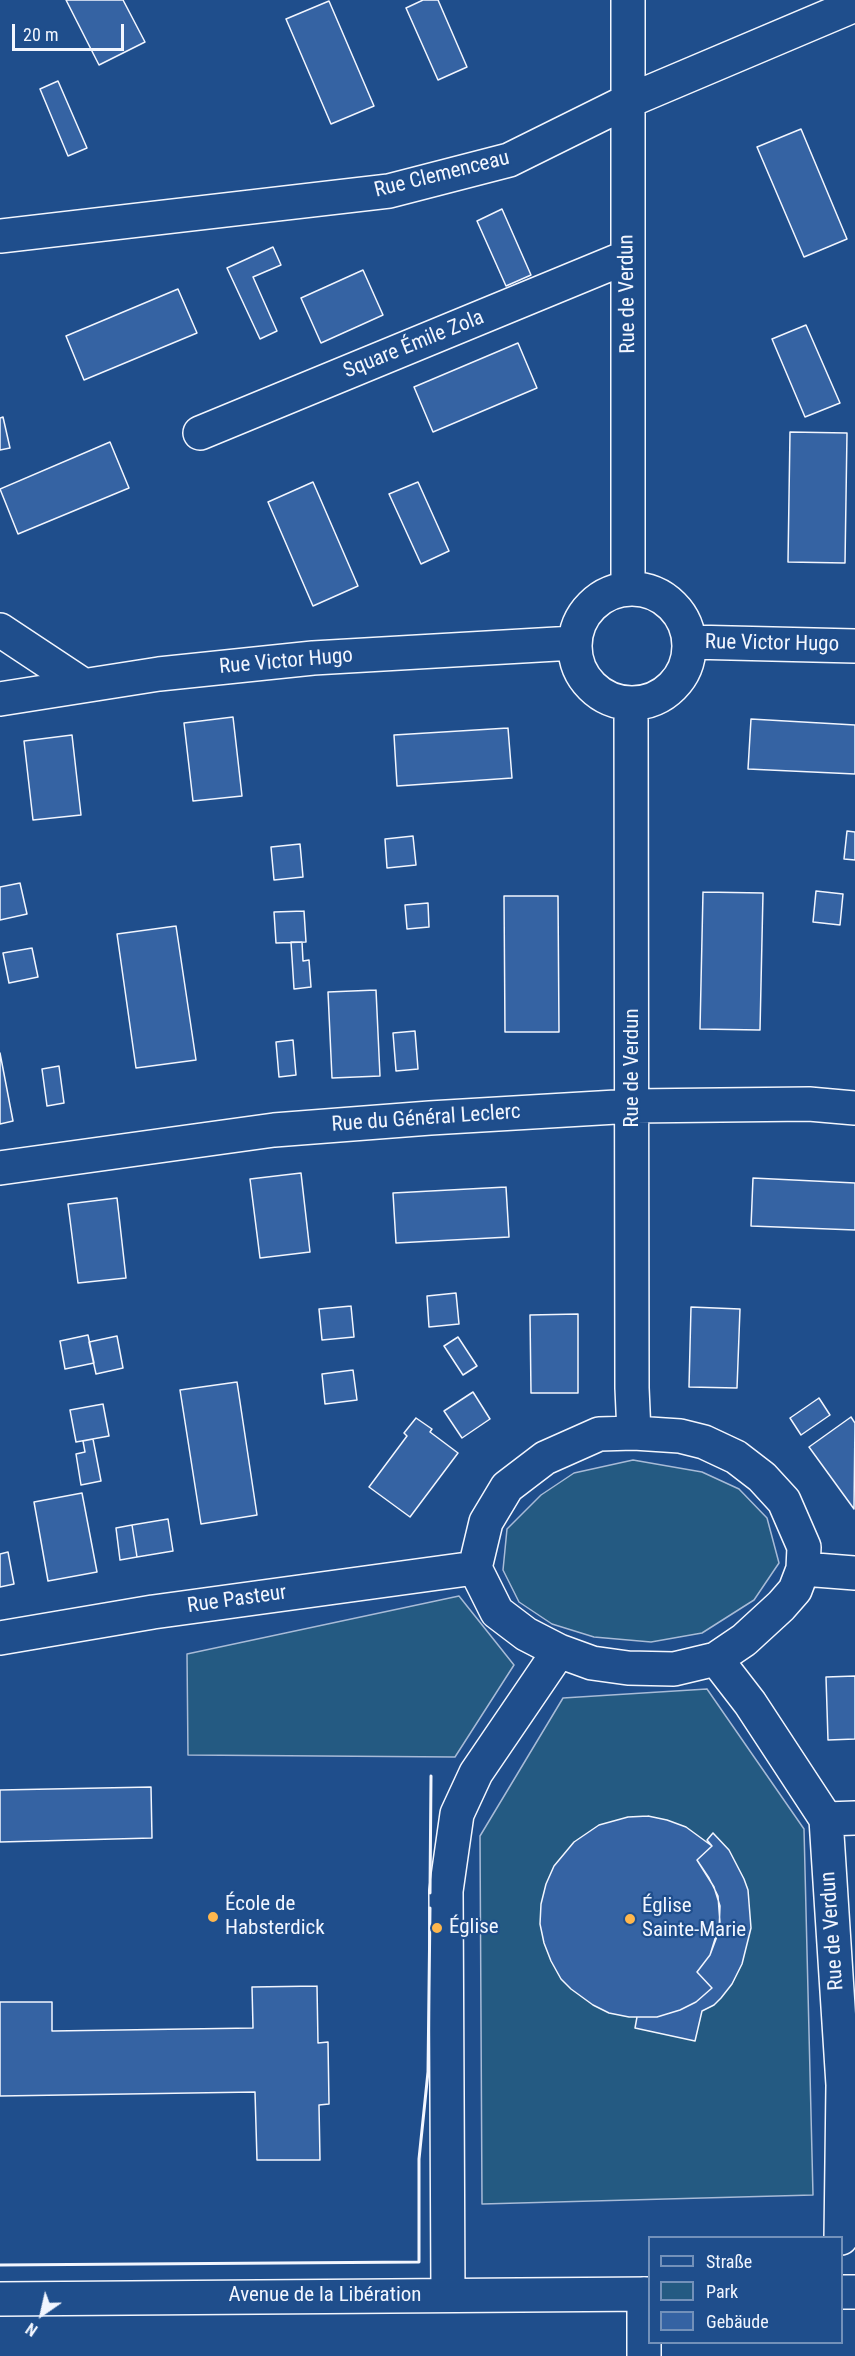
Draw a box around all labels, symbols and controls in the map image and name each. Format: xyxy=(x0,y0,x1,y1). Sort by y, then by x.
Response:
scale bar xyxy=(15,12,128,50)
text: 20 m xyxy=(23,24,58,45)
street label: Rue Clemenceau xyxy=(372,146,512,204)
street label: Rue de Verdun xyxy=(614,234,642,354)
street label: Square Émile Zola xyxy=(340,305,488,385)
street label: Rue Victor Hugo xyxy=(705,630,839,658)
street label: Rue Victor Hugo xyxy=(218,644,354,680)
street label: Rue de Verdun xyxy=(620,1008,646,1128)
street label: Rue du Général Leclerc xyxy=(331,1100,521,1138)
street label: Rue Pasteur xyxy=(186,1581,288,1619)
street label: Rue de Verdun xyxy=(816,1871,850,1991)
place label: École de Habsterdick xyxy=(225,1892,325,1942)
place label: Église Sainte-Marie xyxy=(642,1894,746,1944)
marker: École de Habsterdick xyxy=(206,1910,220,1924)
marker: Église Sainte-Marie xyxy=(623,1912,637,1926)
place label: Église xyxy=(449,1915,499,1941)
marker: Église xyxy=(430,1921,444,1935)
legend xyxy=(648,2236,843,2344)
text: Straße xyxy=(706,2251,752,2272)
text: Park xyxy=(706,2281,738,2302)
street label: Avenue de la Libération xyxy=(229,2283,421,2309)
north arrow xyxy=(12,2284,72,2344)
text: Gebäude xyxy=(706,2311,769,2332)
text: N xyxy=(22,2319,41,2340)

